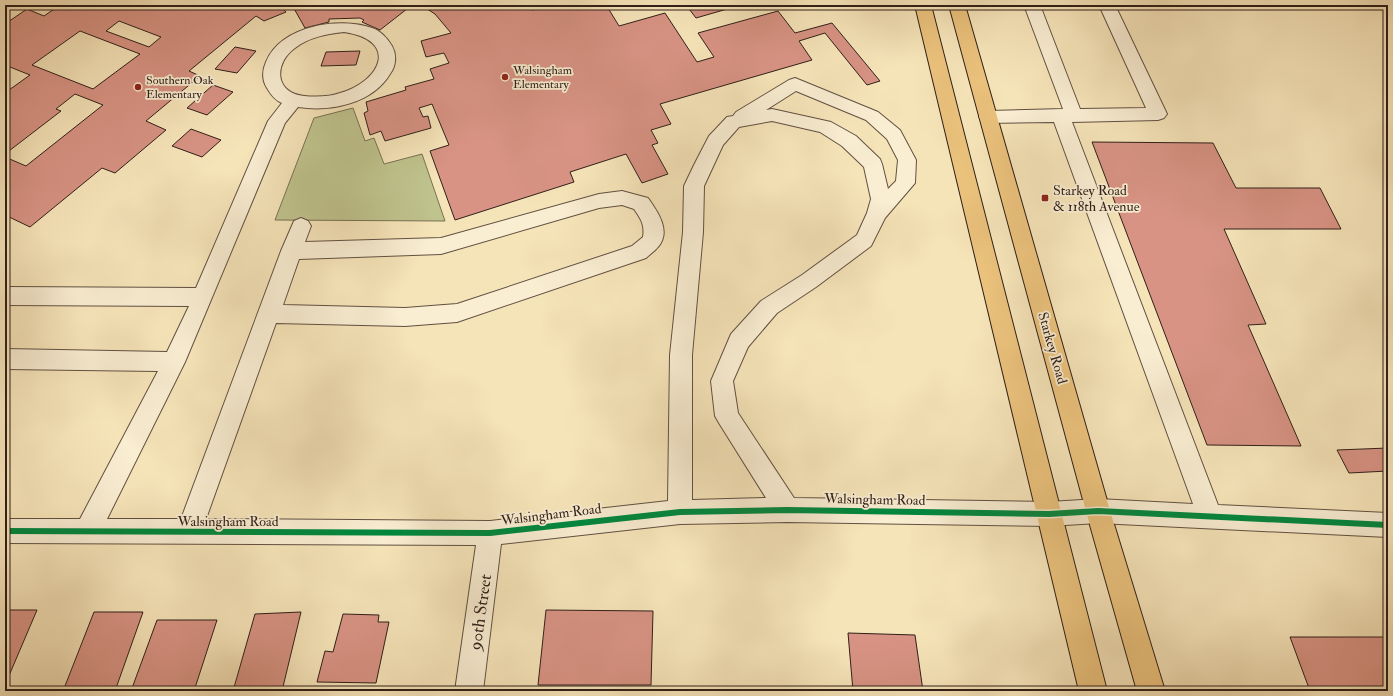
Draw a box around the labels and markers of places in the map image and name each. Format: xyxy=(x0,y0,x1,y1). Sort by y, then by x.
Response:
place label: Walsingham Elementary xyxy=(512,63,573,92)
marker: Walsingham Elementary xyxy=(500,72,510,82)
place label: Southern Oak Elementary xyxy=(146,73,214,102)
marker: Southern Oak Elementary xyxy=(133,82,143,92)
place label: Starkey Road & 118th Avenue xyxy=(1053,182,1140,215)
marker: Starkey Road & 118th Avenue xyxy=(1040,193,1050,203)

